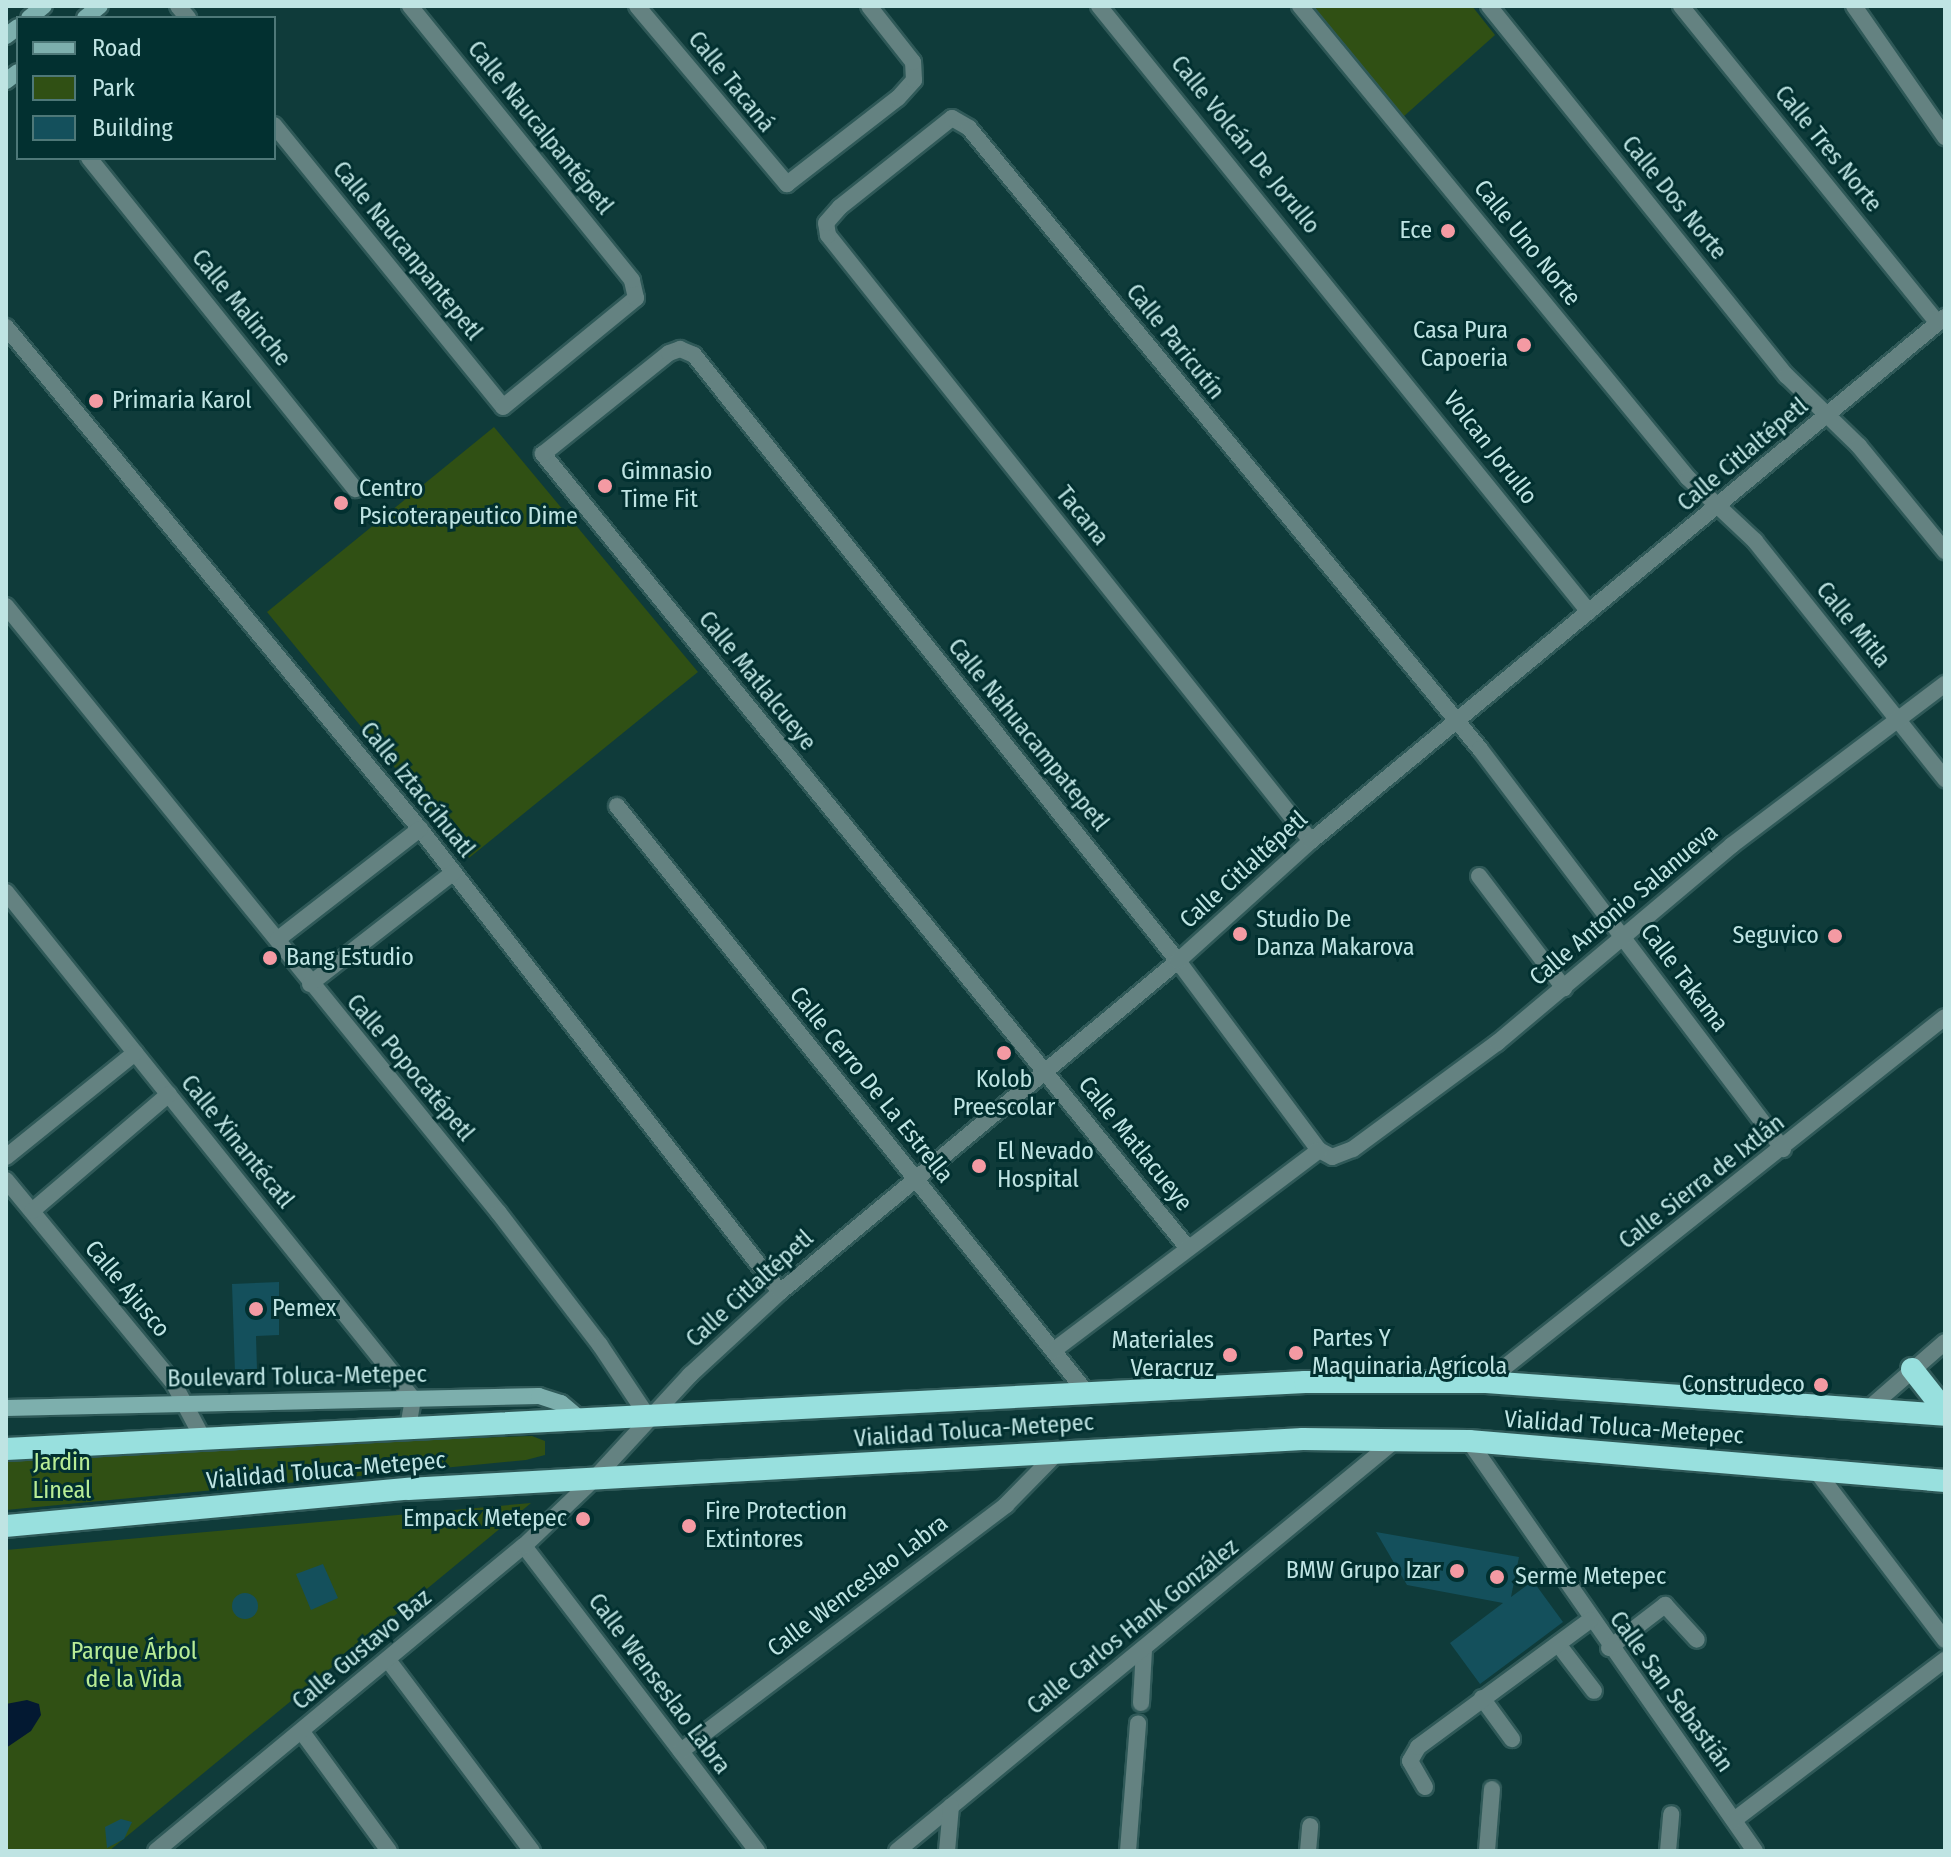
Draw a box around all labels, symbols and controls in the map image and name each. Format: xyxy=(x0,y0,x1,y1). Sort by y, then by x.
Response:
legend xyxy=(16,16,276,160)
street label: Calle Tacaná xyxy=(682,26,780,138)
text: Road xyxy=(92,34,142,62)
street label: Calle Naucalpantépetl xyxy=(461,35,619,221)
street label: Calle Volcán De Jorullo xyxy=(1164,50,1326,240)
text: Park xyxy=(92,74,135,102)
street label: Calle Tres Norte xyxy=(1768,80,1888,218)
text: Building xyxy=(92,114,173,142)
street label: Calle Dos Norte xyxy=(1615,130,1733,266)
street label: Calle Naucanpantepetl xyxy=(326,156,488,346)
street label: Calle Uno Norte xyxy=(1468,174,1586,312)
place label: Ece xyxy=(1400,217,1432,245)
marker: Ece xyxy=(1439,222,1457,240)
street label: Calle Malinche xyxy=(185,244,297,372)
street label: Calle Paricutín xyxy=(1120,278,1230,406)
place label: Casa Pura Capoeria xyxy=(1413,317,1508,373)
marker: Casa Pura Capoeria xyxy=(1515,336,1533,354)
street label: Volcan Jorullo xyxy=(1437,386,1543,510)
place label: Primaria Karol xyxy=(112,387,251,415)
marker: Primaria Karol xyxy=(87,392,105,410)
street label: Calle Citlaltépetl xyxy=(1672,392,1814,518)
place label: Gimnasio Time Fit xyxy=(621,458,712,514)
place label: Centro Psicoterapeutico Dime xyxy=(359,475,578,531)
marker: Gimnasio Time Fit xyxy=(596,477,614,495)
street label: Tacana xyxy=(1049,481,1115,551)
marker: Centro Psicoterapeutico Dime xyxy=(330,492,352,514)
street label: Calle Mitla xyxy=(1810,576,1896,674)
street label: Calle Matlalcueye xyxy=(692,606,822,756)
street label: Calle Nahuacampatepetl xyxy=(942,633,1114,837)
street label: Calle Iztaccíhuatl xyxy=(354,716,480,864)
street label: Calle Citlaltépetl xyxy=(1174,805,1314,935)
street label: Calle Antonio Salanueva xyxy=(1524,818,1724,992)
place label: Studio De Danza Makarova xyxy=(1256,906,1414,962)
street label: Calle Takama xyxy=(1634,918,1734,1038)
place label: Seguvico xyxy=(1732,922,1819,950)
marker: Studio De Danza Makarova xyxy=(1231,925,1249,943)
marker: Seguvico xyxy=(1826,927,1844,945)
place label: Bang Estudio xyxy=(286,944,414,972)
marker: Bang Estudio xyxy=(261,949,279,967)
street label: Calle Cerro De La Estrella xyxy=(783,981,959,1189)
street label: Calle Popocatépetl xyxy=(340,989,480,1147)
marker: Kolob Preescolar xyxy=(995,1044,1013,1062)
place label: Kolob Preescolar xyxy=(953,1066,1055,1122)
street label: Calle Xinantécatl xyxy=(174,1069,300,1215)
street label: Calle Matlacueye xyxy=(1072,1071,1198,1217)
street label: Calle Sierra de Ixtlán xyxy=(1613,1108,1791,1256)
place label: El Nevado Hospital xyxy=(997,1138,1094,1194)
marker: El Nevado Hospital xyxy=(968,1155,990,1177)
street label: Calle Citlaltépetl xyxy=(680,1224,820,1354)
street label: Calle Ajusco xyxy=(78,1235,176,1343)
place label: Pemex xyxy=(272,1295,336,1323)
marker: Pemex xyxy=(247,1300,265,1318)
place label: Partes Y Maquinaria Agrícola xyxy=(1312,1325,1507,1381)
place label: Materiales Veracruz xyxy=(1112,1327,1214,1383)
marker: Partes Y Maquinaria Agrícola xyxy=(1287,1344,1305,1362)
marker: Materiales Veracruz xyxy=(1221,1346,1239,1364)
street label: Boulevard Toluca-Metepec xyxy=(167,1360,427,1394)
place label: Construdeco xyxy=(1682,1371,1805,1399)
marker: Construdeco xyxy=(1812,1376,1830,1394)
street label: Vialidad Toluca-Metepec xyxy=(1503,1405,1745,1451)
street label: Vialidad Toluca-Metepec xyxy=(853,1408,1095,1454)
street label: Vialidad Toluca-Metepec xyxy=(205,1446,447,1496)
park label: Jardin Lineal xyxy=(33,1449,91,1505)
place label: Fire Protection Extintores xyxy=(705,1498,847,1554)
place label: Empack Metepec xyxy=(403,1505,567,1533)
street label: Calle Wenceslao Labra xyxy=(762,1509,954,1663)
marker: Empack Metepec xyxy=(574,1510,592,1528)
marker: Fire Protection Extintores xyxy=(680,1517,698,1535)
street label: Calle Carlos Hank González xyxy=(1022,1533,1244,1721)
place label: BMW Grupo Izar xyxy=(1286,1557,1441,1585)
marker: BMW Grupo Izar xyxy=(1448,1562,1466,1580)
place label: Serme Metepec xyxy=(1515,1563,1666,1591)
marker: Serme Metepec xyxy=(1486,1566,1508,1588)
street label: Calle Gustavo Baz xyxy=(287,1584,437,1716)
street label: Calle Wenseslao Labra xyxy=(582,1588,736,1780)
street label: Calle San Sebastián xyxy=(1603,1606,1739,1778)
park label: Parque Árbol de la Vida xyxy=(71,1638,197,1694)

